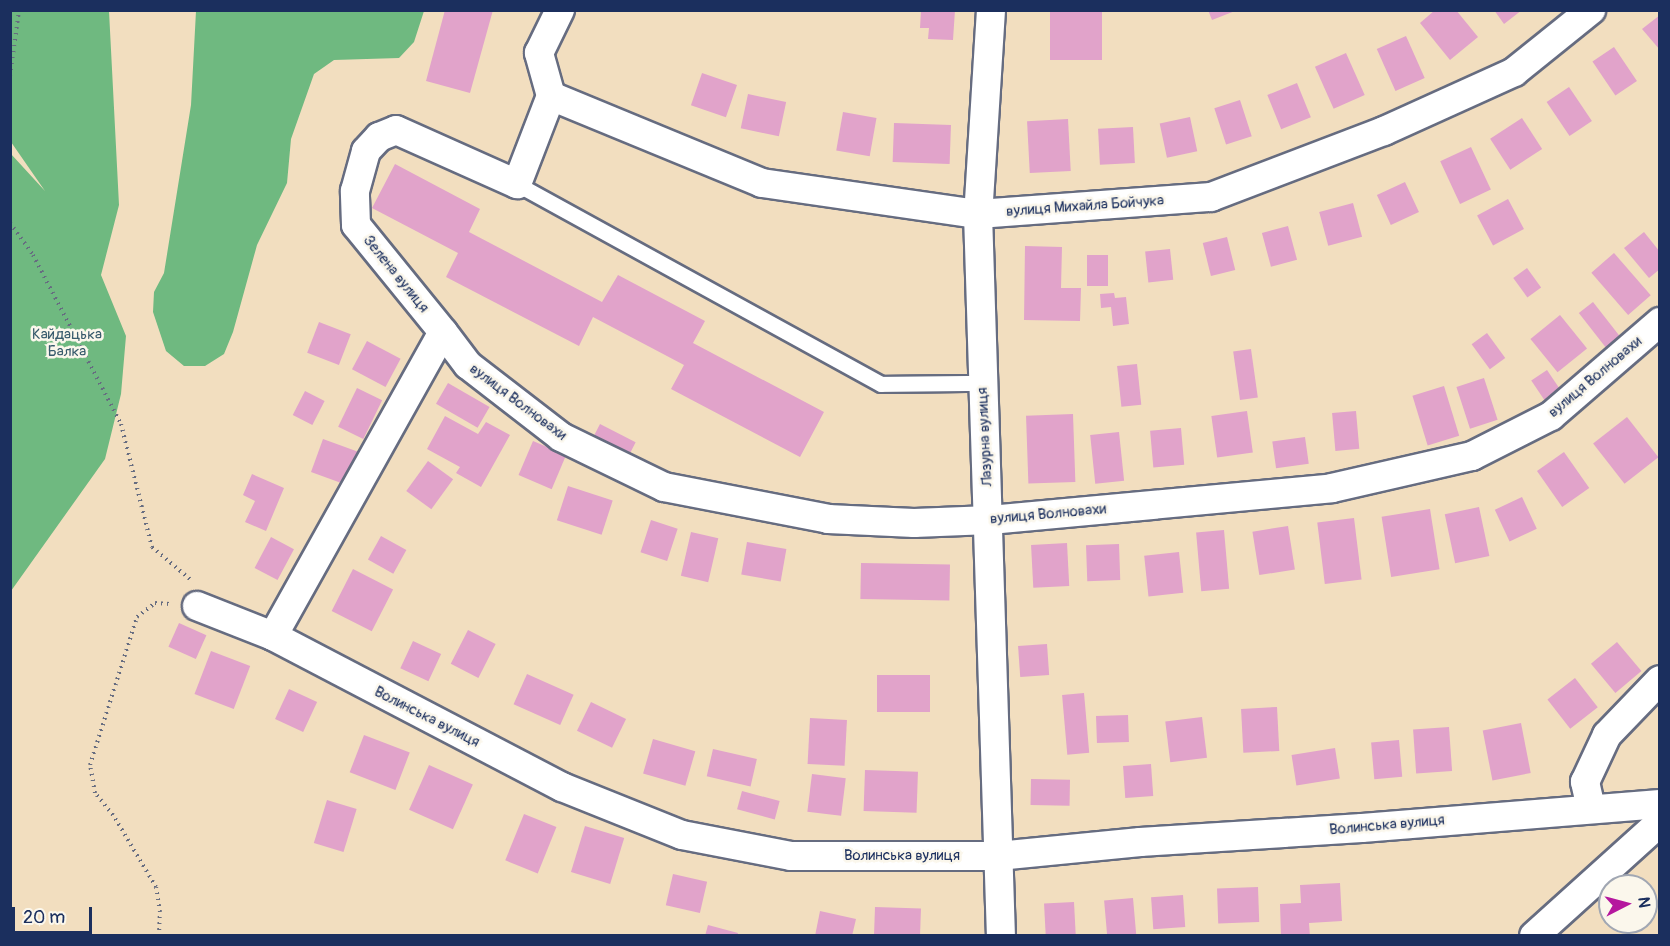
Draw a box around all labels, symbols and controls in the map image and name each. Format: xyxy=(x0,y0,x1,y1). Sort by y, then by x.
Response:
street label: вулиця Михайла Бойчука xyxy=(1005,192,1165,220)
street label: Зелена вулиця xyxy=(359,232,433,316)
park label: Кайдацька Балка xyxy=(32,325,102,360)
street label: вулиця Волновахи xyxy=(1545,333,1645,421)
street label: вулиця Волновахи xyxy=(466,360,570,444)
street label: Лазурна вулиця xyxy=(973,387,997,487)
street label: вулиця Волновахи xyxy=(989,500,1107,528)
street label: Волинська вулиця xyxy=(371,683,483,751)
street label: Волинська вулиця xyxy=(1328,811,1446,839)
street label: Волинська вулиця xyxy=(844,847,960,865)
north arrow xyxy=(1598,874,1658,934)
scale bar xyxy=(15,895,94,933)
text: N xyxy=(1633,896,1654,909)
text: 20 m xyxy=(23,906,65,929)

